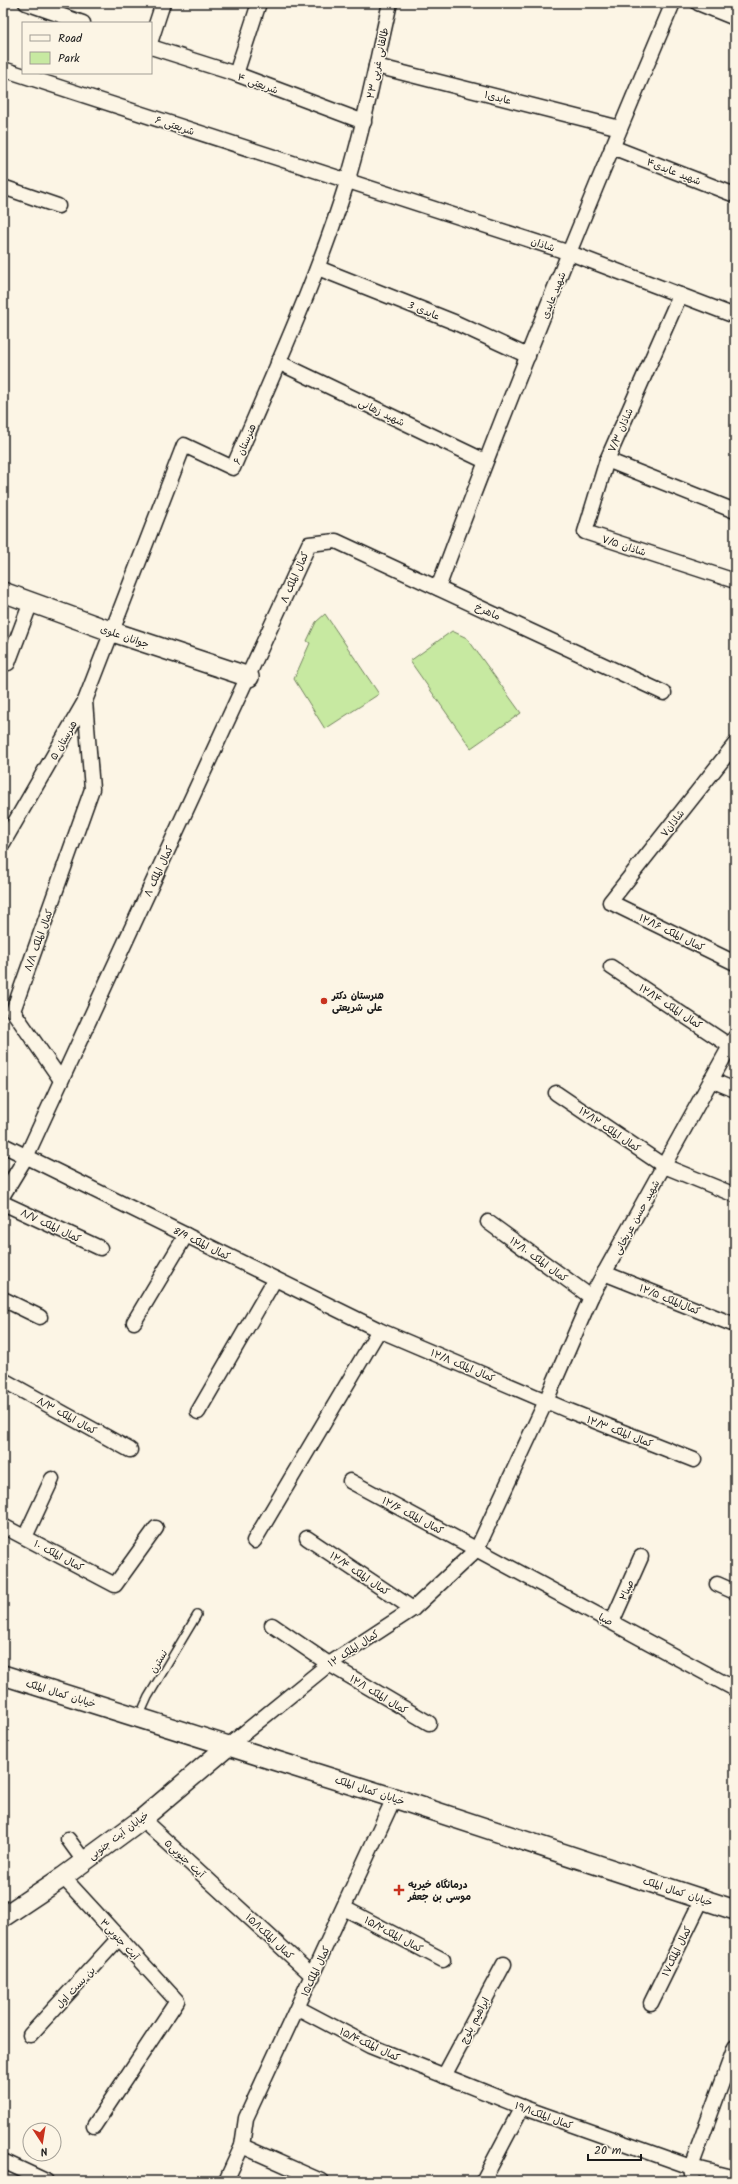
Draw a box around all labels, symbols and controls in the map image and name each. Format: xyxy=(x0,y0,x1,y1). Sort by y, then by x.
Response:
legend xyxy=(22,22,152,74)
street label: طالقانی غربی ۲۳ xyxy=(363,26,393,100)
text: Road xyxy=(58,29,83,48)
text: Park xyxy=(58,49,80,68)
street label: شریعتی ۴ xyxy=(235,69,280,99)
street label: عابدی۱ xyxy=(483,87,513,109)
street label: شریعتی ۶ xyxy=(153,112,197,140)
street label: شهید عابدی۴ xyxy=(644,154,703,190)
street label: شاذان xyxy=(529,234,557,256)
street label: شهید عابدی xyxy=(537,269,571,321)
street label: عابدی 3 xyxy=(405,297,442,325)
street label: شهید زهانی xyxy=(356,395,407,431)
street label: شاذان ۷/۳ xyxy=(604,405,638,455)
street label: هنرستان ۶ xyxy=(229,422,261,467)
street label: شاذان ۷/۵ xyxy=(599,531,648,561)
street label: کمال الملک ۸ xyxy=(276,549,313,606)
street label: ماهرخ xyxy=(472,599,503,625)
street label: جوانان علوی xyxy=(98,621,151,653)
street label: هنرستان ۵ xyxy=(46,718,82,763)
street label: شاذان۷ xyxy=(657,806,689,841)
street label: کمال الملک ۸ xyxy=(140,843,178,900)
street label: کمال الملک ۸/۸ xyxy=(20,907,58,974)
street label: کمال الملک ۱۲/۱۶ xyxy=(636,910,707,956)
street label: کمال الملک ۱۲/۱۴ xyxy=(636,980,705,1033)
place label: هنرستان دکتر علی شریعتی xyxy=(331,988,384,1016)
marker: هنرستان دکتر علی شریعتی xyxy=(319,996,329,1006)
street label: کمال الملک ۱۲/۱۲ xyxy=(575,1103,644,1157)
street label: شهید حسن عربخانی xyxy=(610,1177,664,1258)
street label: کمال الملک ۸/۷ xyxy=(18,1205,84,1247)
street label: کمال الملک 8/9 xyxy=(170,1223,233,1265)
street label: کمال الملک ۱۲/۱۰ xyxy=(506,1233,571,1286)
street label: کمال‌الملک ۱۲/۵ xyxy=(637,1280,703,1319)
street label: کمال الملک ۱۲/۸ xyxy=(428,1345,497,1387)
street label: کمال الملک ۸/۳ xyxy=(34,1393,99,1439)
street label: کمال الملک ۱۲/۳ xyxy=(584,1412,655,1452)
street label: کمال الملک ۱۲/۶ xyxy=(379,1493,446,1539)
street label: کمال الملک ۱۰ xyxy=(31,1536,86,1576)
street label: کمال الملک ۱۲/۴ xyxy=(326,1548,393,1600)
street label: صبا۲ xyxy=(615,1578,638,1603)
street label: صبا xyxy=(595,1609,616,1630)
street label: کمال الملک ۱۲ xyxy=(325,1626,382,1671)
street label: نسترن xyxy=(146,1647,172,1676)
street label: کمال الملک ۱۲/۱ xyxy=(346,1671,411,1719)
street label: خیابان کمال الملک xyxy=(24,1676,98,1712)
street label: خیابان کمال الملک xyxy=(333,1772,407,1810)
street label: خیابان آیت جنوبی xyxy=(85,1808,152,1864)
street label: آیت جنوبی۵ xyxy=(160,1836,209,1882)
street label: خیابان کمال الملک xyxy=(641,1873,715,1911)
place label: درمانگاه خیریه موسی بن جعفر xyxy=(407,1877,471,1905)
marker: درمانگاه خیریه موسی بن جعفر xyxy=(393,1884,405,1896)
street label: کمال الملک۱۵/۱ xyxy=(241,1910,297,1964)
street label: کمال الملک۱۵/۲ xyxy=(361,1913,426,1957)
street label: آیت جنوبی۳ xyxy=(96,1915,143,1964)
street label: کمال الملک۱۷ xyxy=(658,1923,696,1979)
street label: کمال الملک۱۵ xyxy=(297,1943,335,1999)
street label: بن بست اول xyxy=(52,1963,99,2012)
street label: ابراهیم بلوچ xyxy=(456,1994,494,2047)
street label: کمال الملک۱۵/۴ xyxy=(337,2024,403,2066)
street label: کمال الملک۱۹/۱ xyxy=(512,2098,575,2134)
north arrow xyxy=(22,2122,62,2162)
scale bar xyxy=(588,2136,641,2162)
text: N xyxy=(39,2141,49,2160)
text: 20 m xyxy=(594,2141,622,2160)

